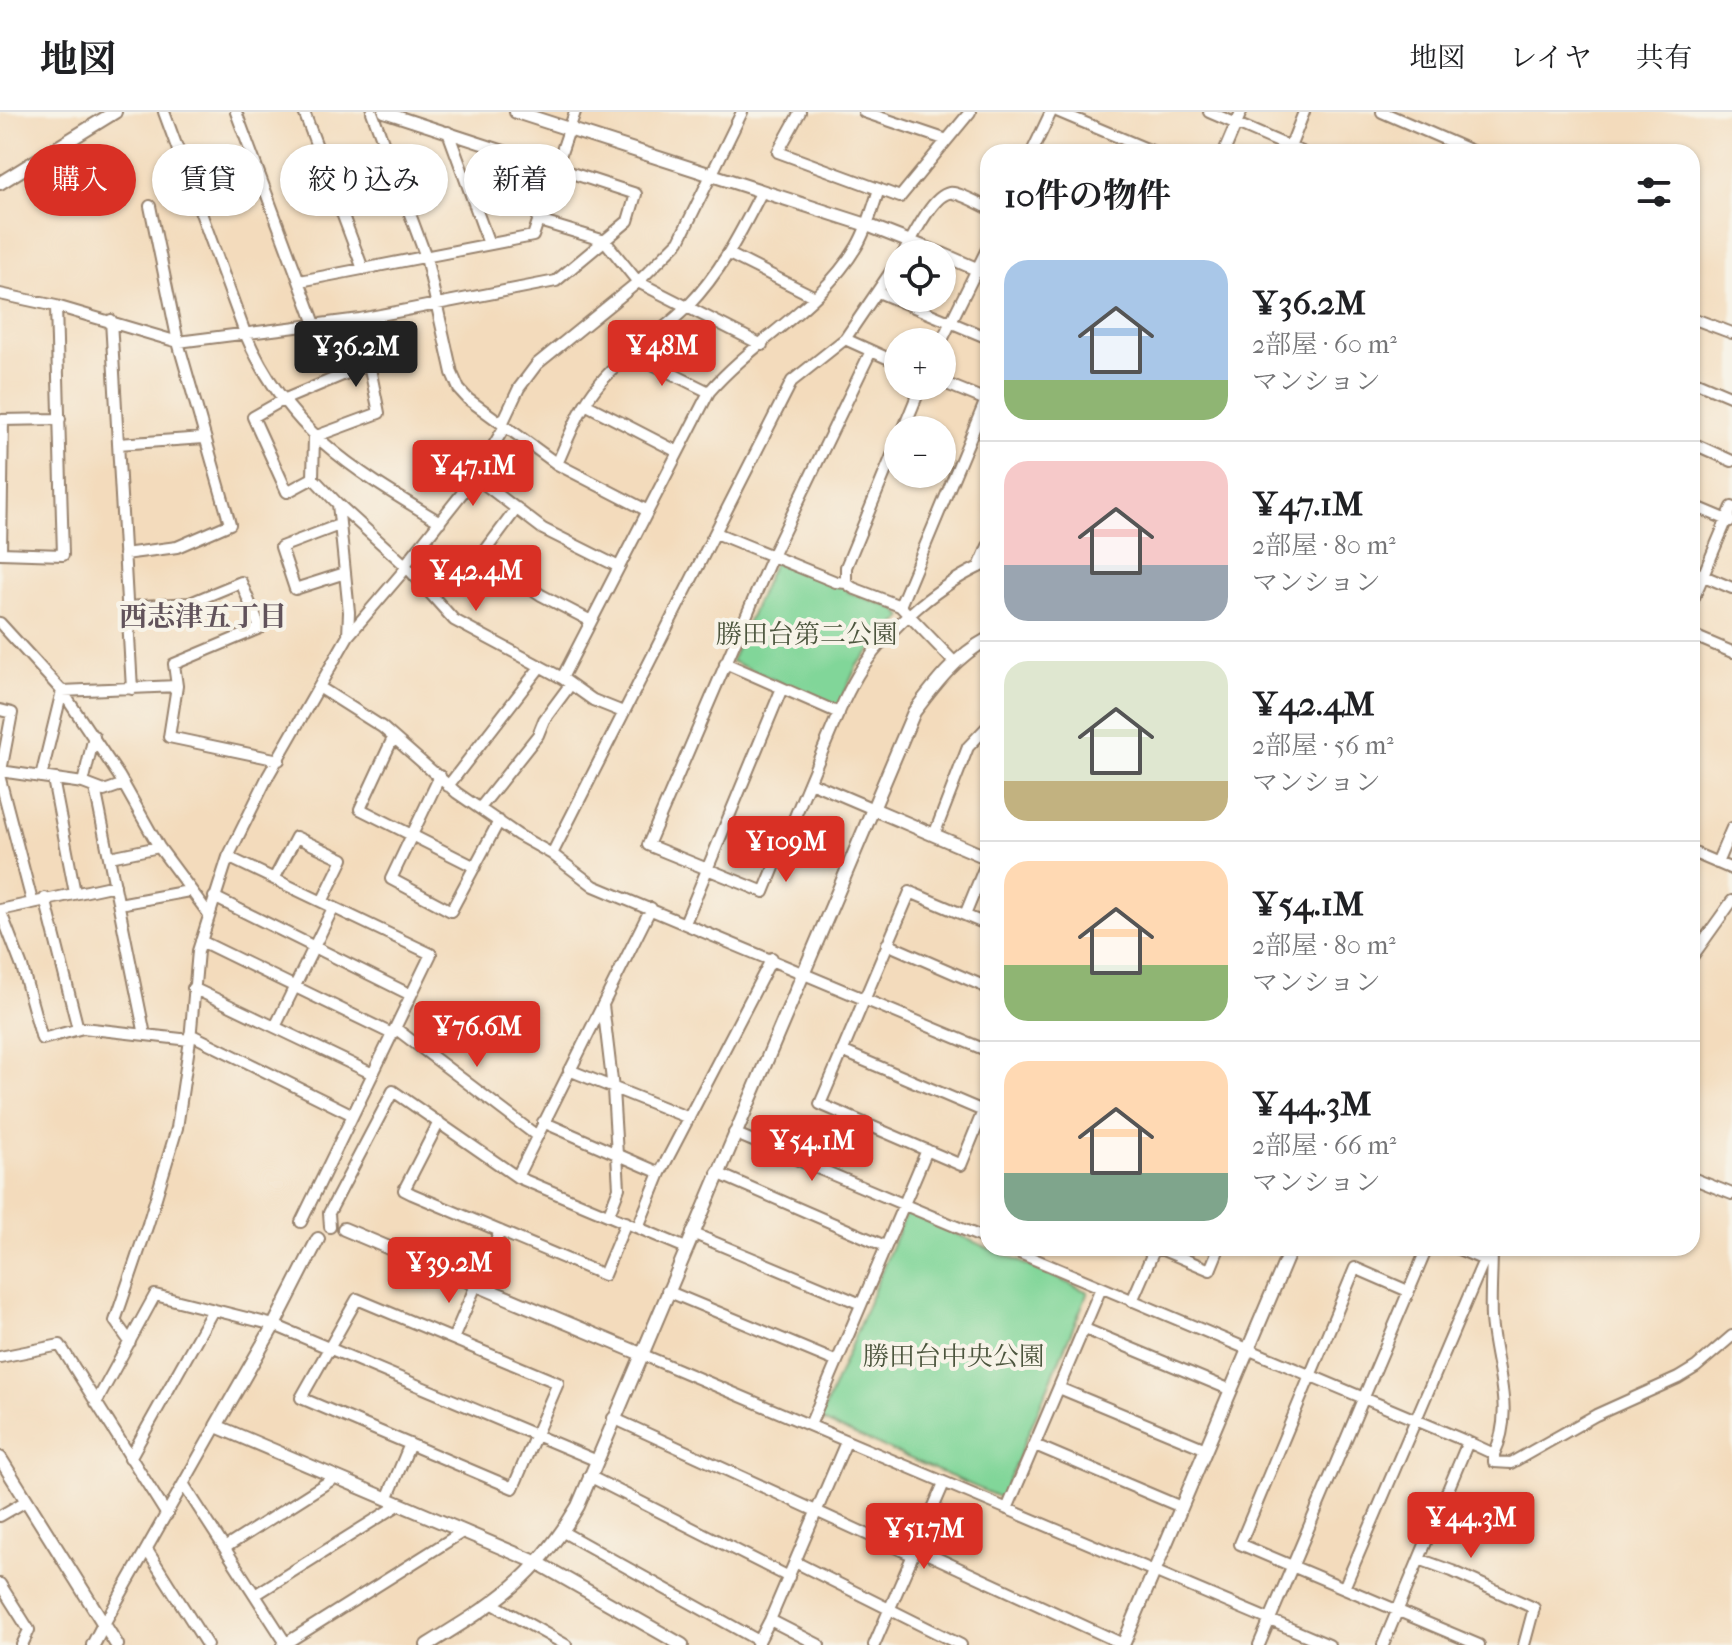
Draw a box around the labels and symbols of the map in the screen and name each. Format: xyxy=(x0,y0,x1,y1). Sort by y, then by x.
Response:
pin: ¥48M xyxy=(615,320,709,388)
pin: ¥36.2M xyxy=(291,321,421,389)
pin: ¥47.1M xyxy=(408,440,538,508)
pin: ¥42.4M xyxy=(411,545,541,613)
district label: 西志津五丁目 xyxy=(119,600,287,633)
park label: 勝田台第二公園 xyxy=(716,619,898,650)
pin: ¥109M xyxy=(730,816,842,884)
pin: ¥76.6M xyxy=(412,1001,542,1069)
pin: ¥54.1M xyxy=(747,1115,877,1183)
pin: ¥39.2M xyxy=(384,1237,514,1305)
park label: 勝田台中央公園 xyxy=(863,1341,1045,1372)
pin: ¥44.3M xyxy=(1406,1492,1536,1560)
pin: ¥51.7M xyxy=(859,1503,989,1571)

